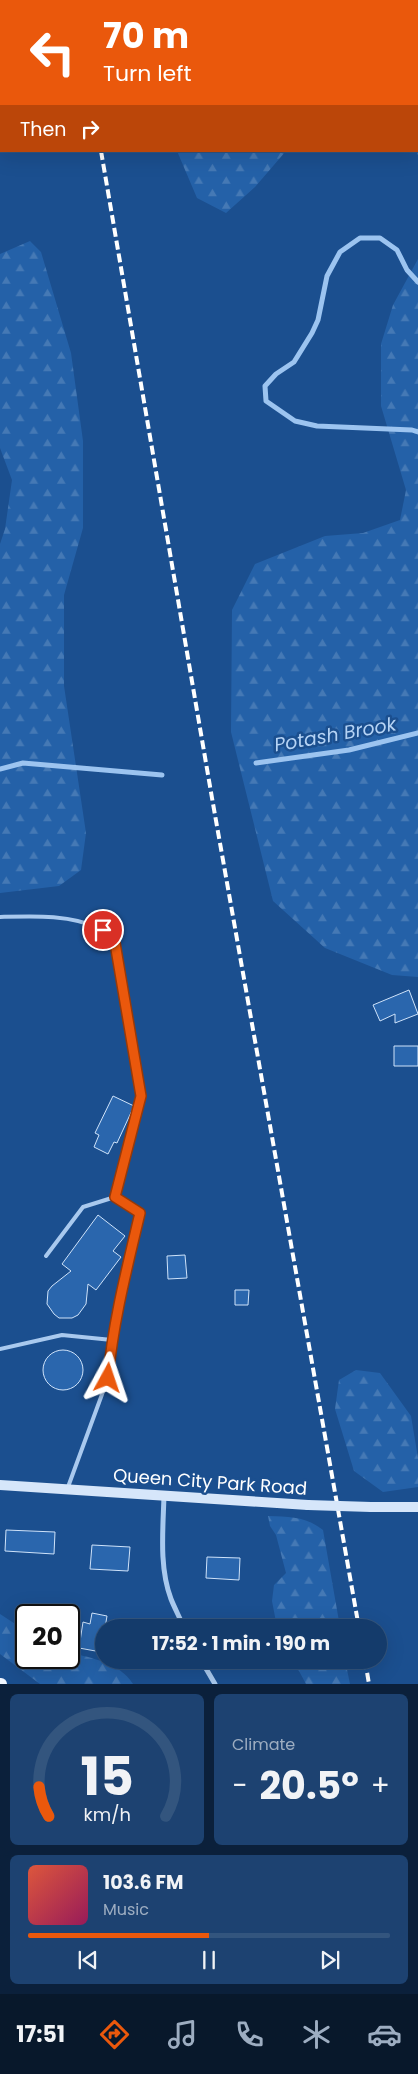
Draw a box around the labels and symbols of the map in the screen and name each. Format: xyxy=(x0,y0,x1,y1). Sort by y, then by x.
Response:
water label: Potash Brook xyxy=(272,710,399,759)
pin xyxy=(82,909,124,951)
position arrow xyxy=(81,1351,133,1403)
street label: Queen City Park Road xyxy=(112,1462,308,1501)
speed limit sign: 20 xyxy=(15,1604,80,1669)

